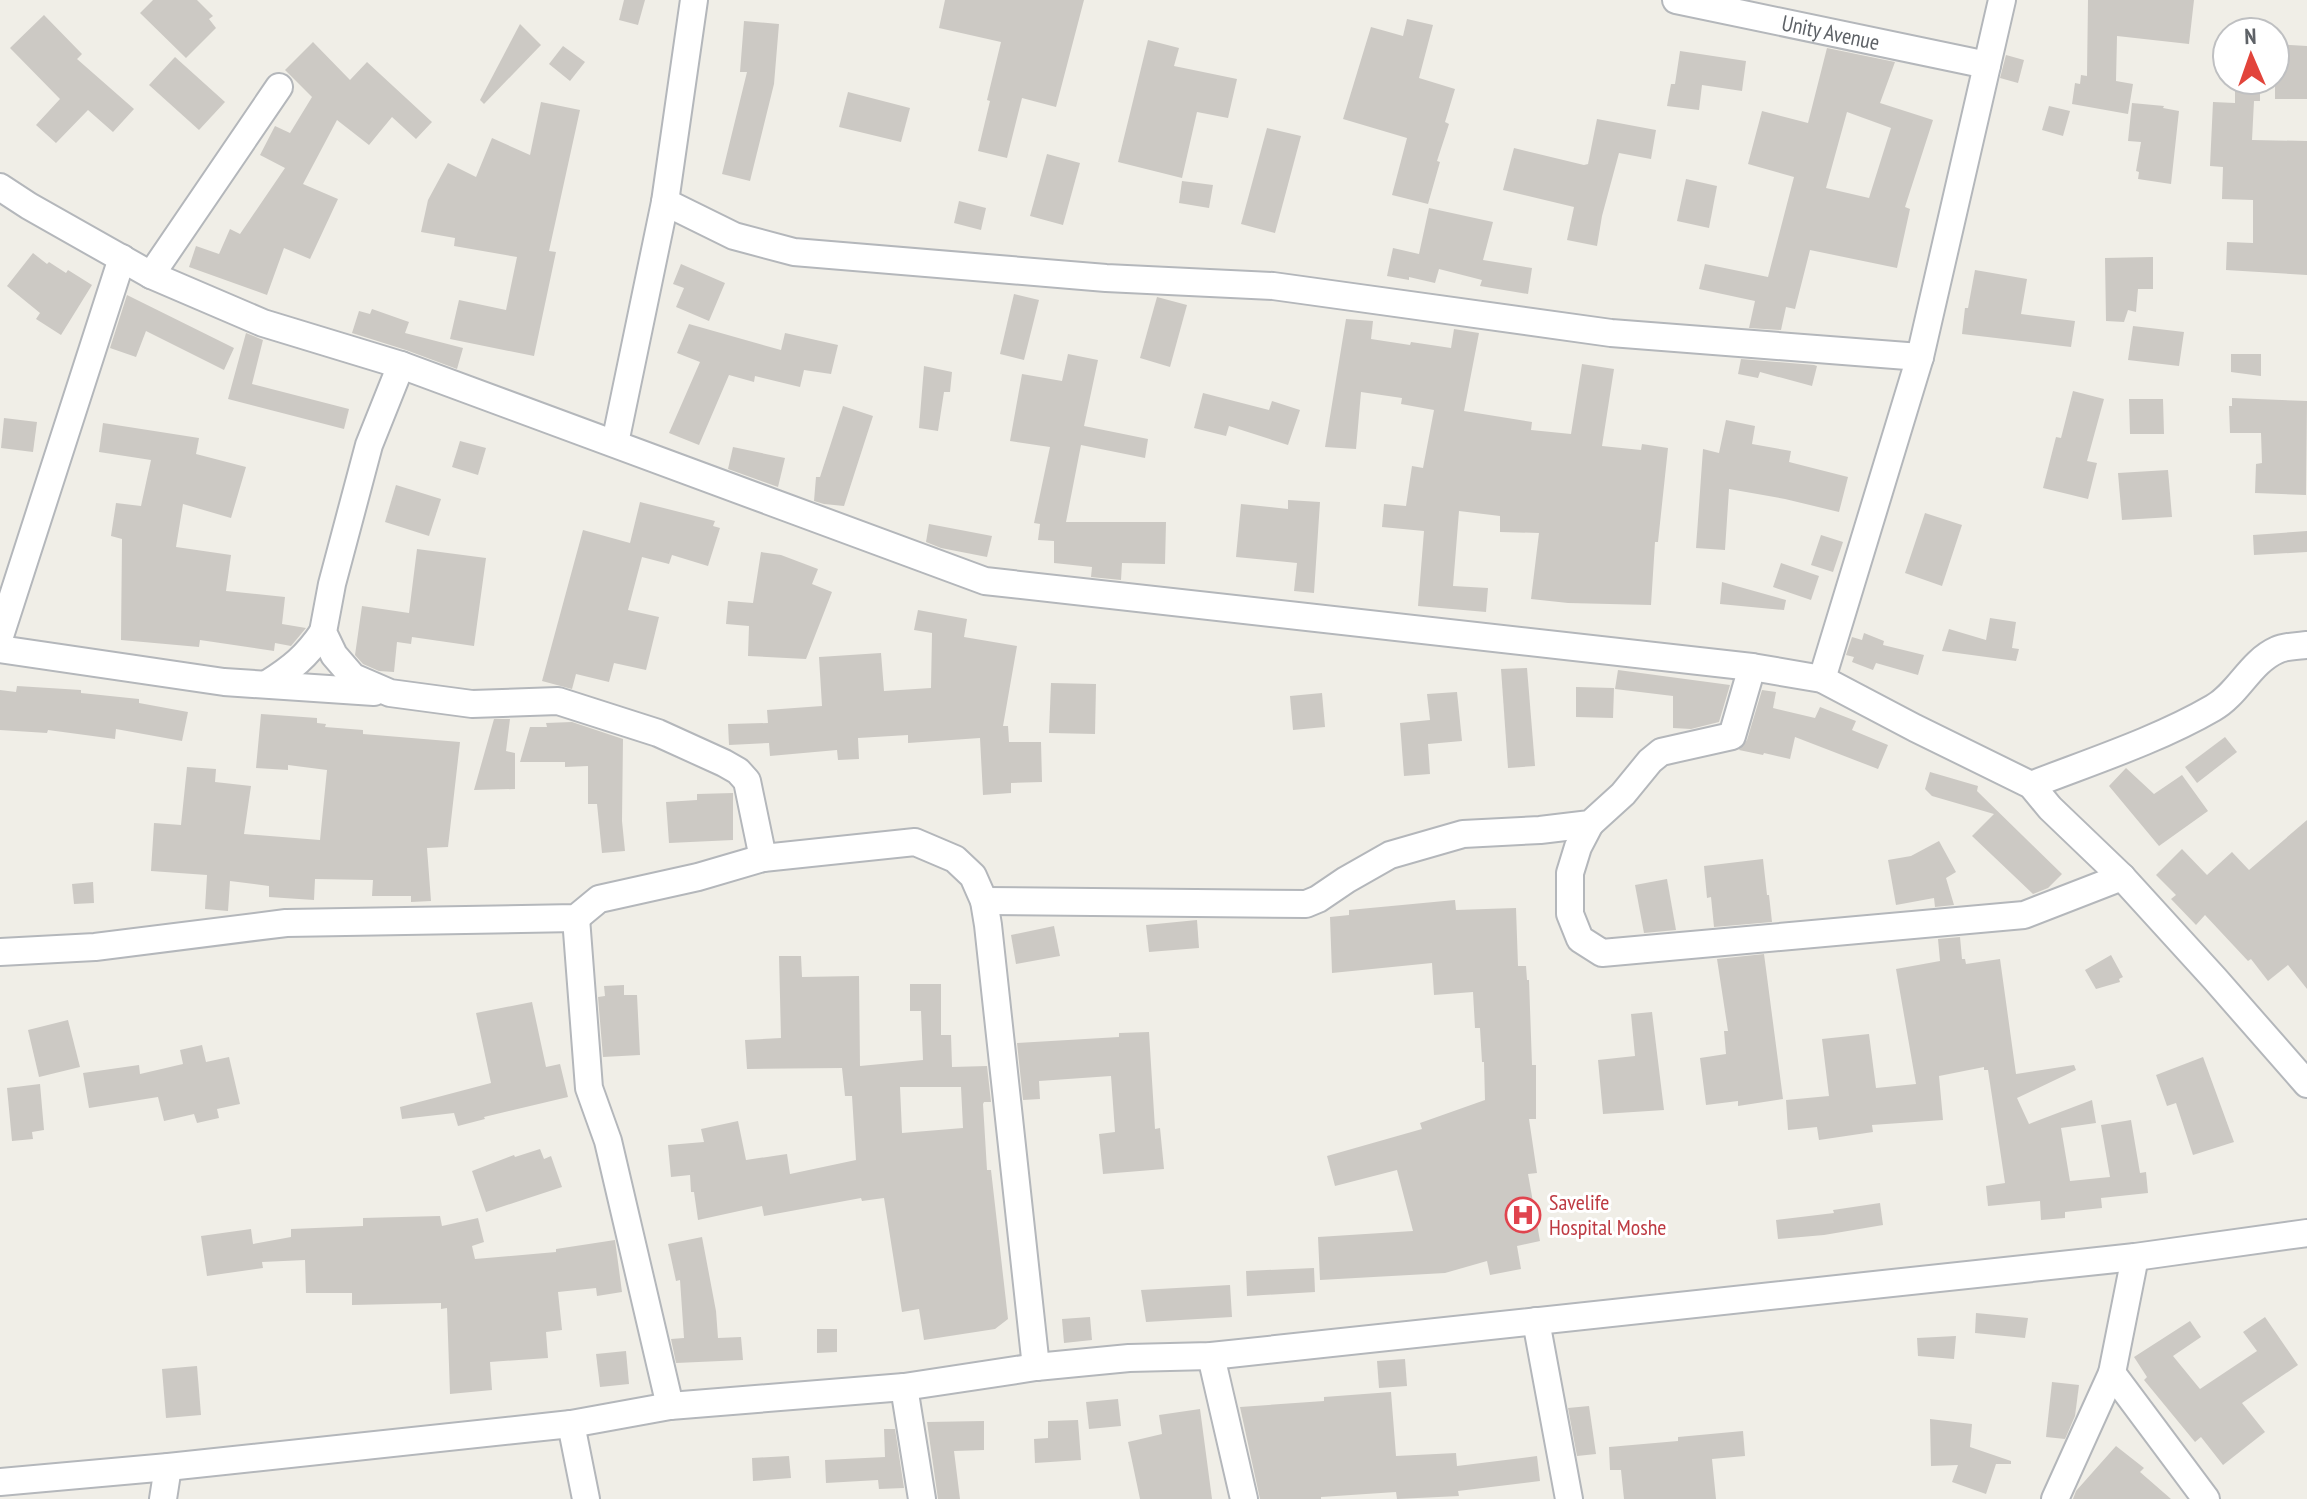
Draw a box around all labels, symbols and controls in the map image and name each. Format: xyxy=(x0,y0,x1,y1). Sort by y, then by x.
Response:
street label: Unity Avenue xyxy=(1779,8,1882,56)
north arrow xyxy=(2211,16,2291,96)
text: N xyxy=(2244,22,2257,50)
place label: Savelife Hospital Moshe xyxy=(1549,1188,1666,1241)
hospital icon: Savelife Hospital Moshe xyxy=(1504,1196,1542,1234)

